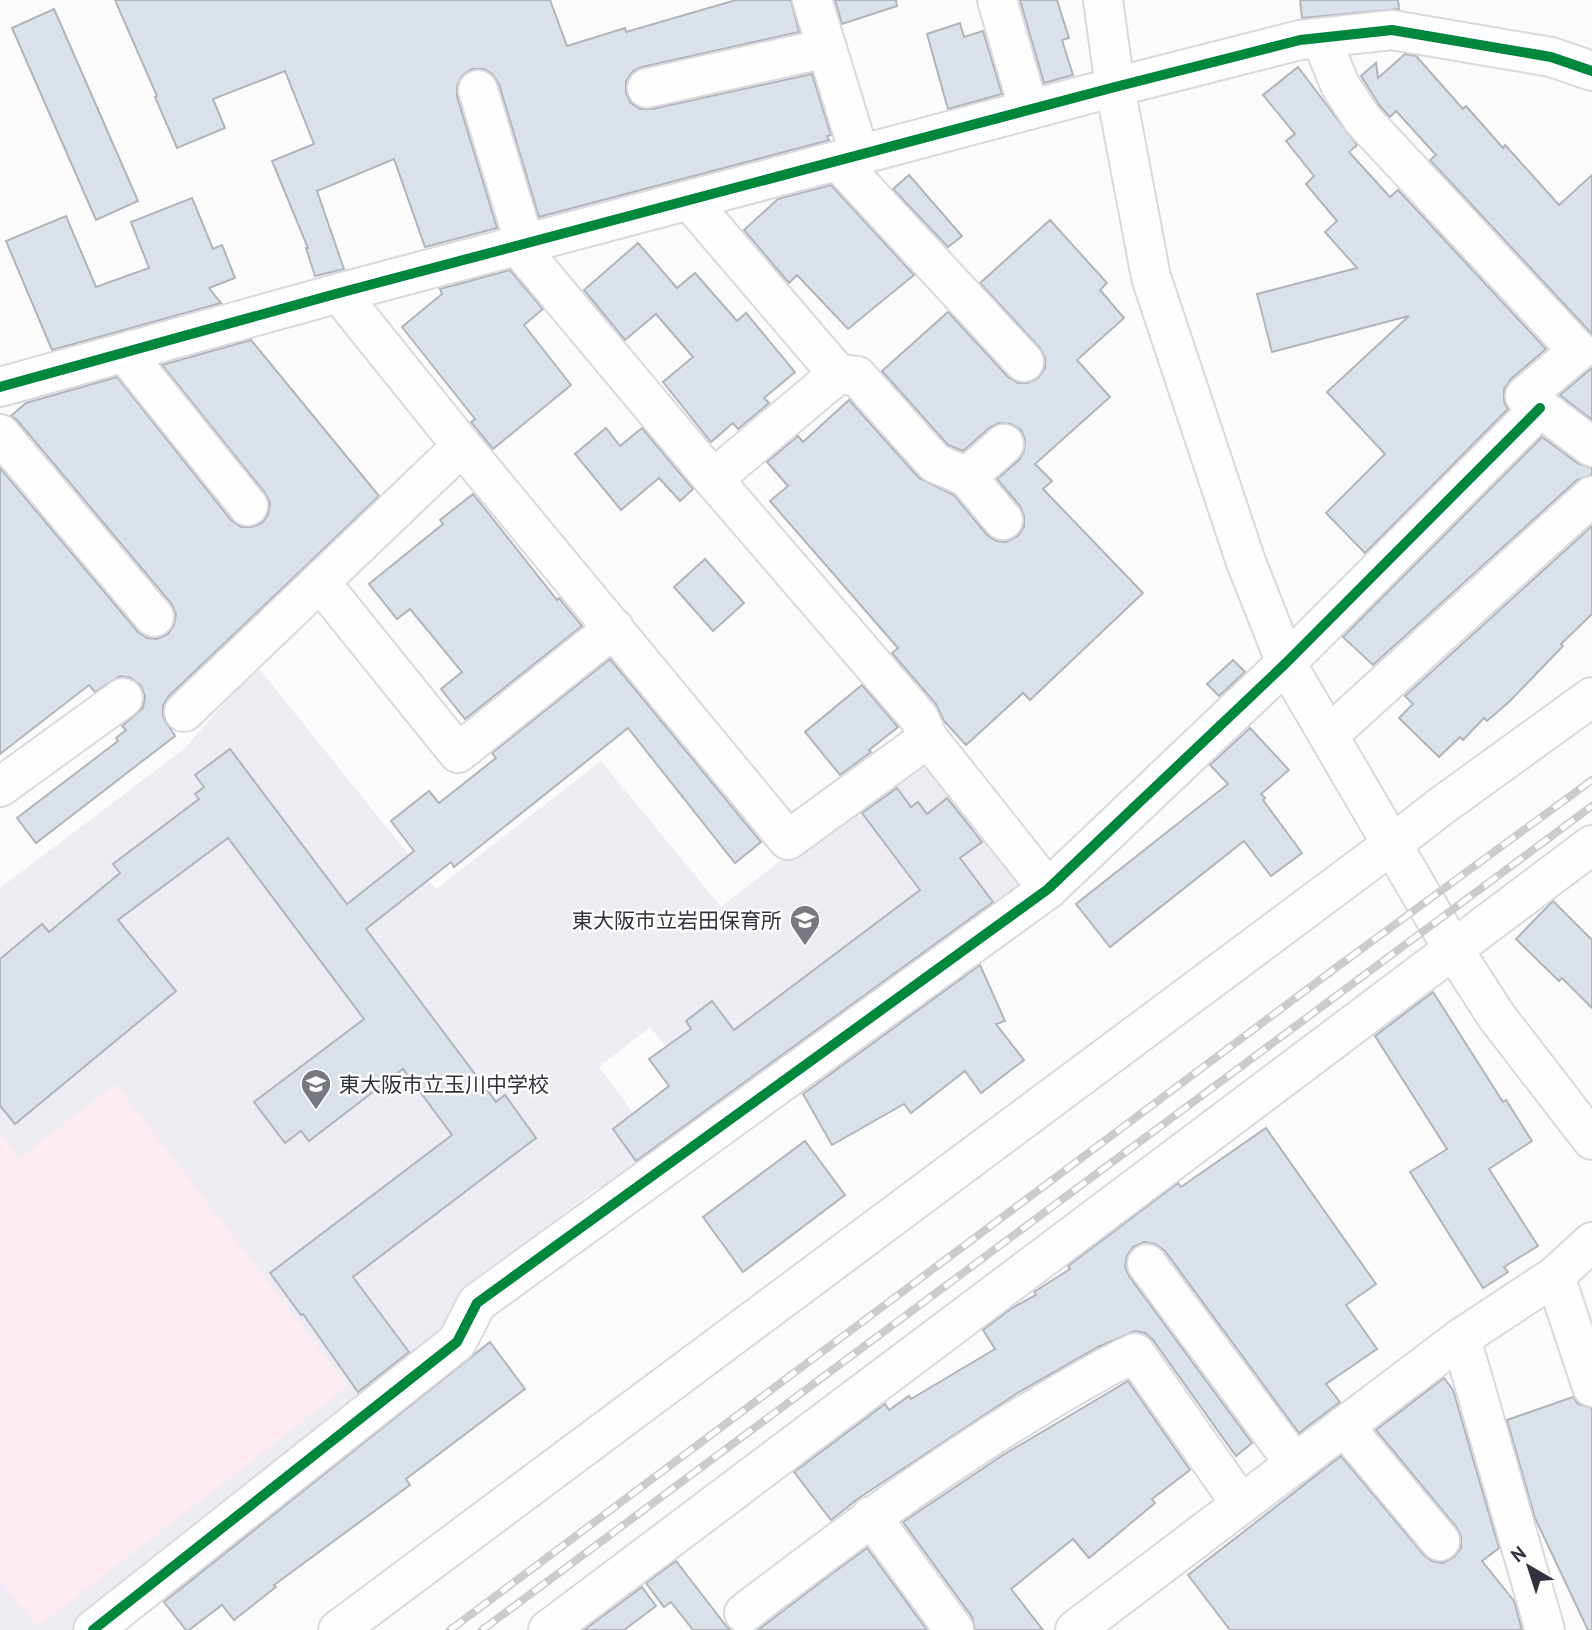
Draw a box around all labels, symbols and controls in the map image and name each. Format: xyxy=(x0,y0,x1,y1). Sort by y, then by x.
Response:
school or university icon: 東大阪市立岩田保育所 xyxy=(788,903,822,947)
place label: 東大阪市立岩田保育所 xyxy=(572,907,782,934)
school or university icon: 東大阪市立玉川中学校 xyxy=(299,1067,333,1111)
place label: 東大阪市立玉川中学校 xyxy=(339,1071,549,1098)
north arrow xyxy=(1494,1532,1564,1602)
text: N xyxy=(1506,1541,1531,1567)

